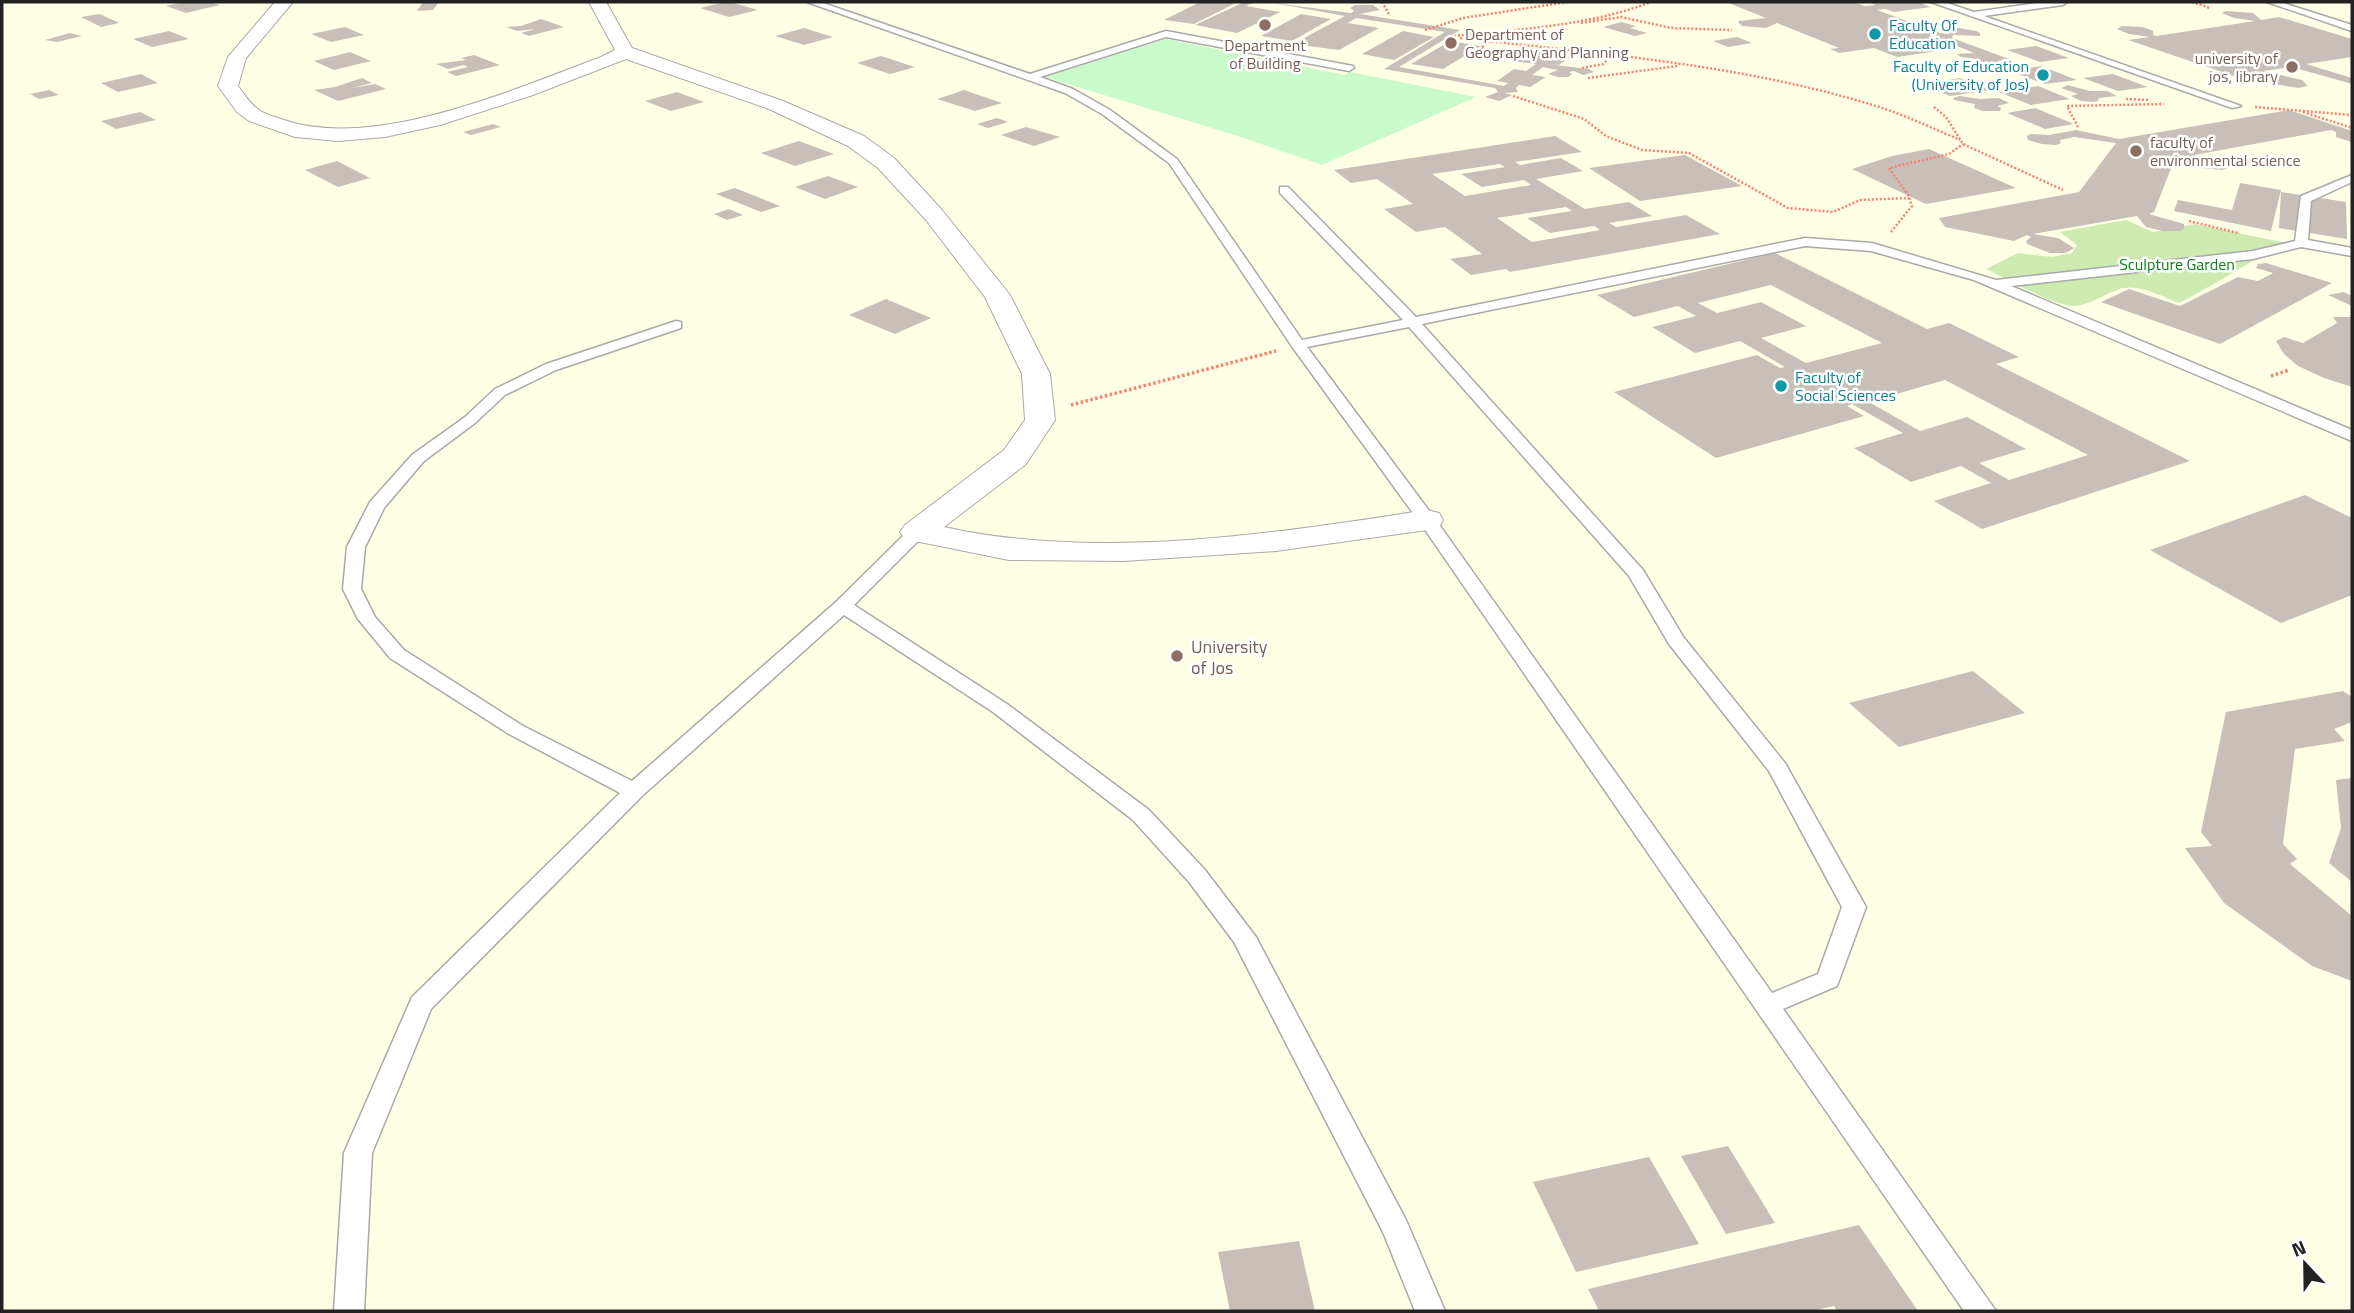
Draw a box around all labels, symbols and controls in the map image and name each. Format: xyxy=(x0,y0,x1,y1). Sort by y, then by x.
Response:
place label: Faculty Of Education xyxy=(1889,13,1957,55)
marker: Department of Building xyxy=(1257,17,1273,33)
place label: Department of Geography and Planning xyxy=(1465,22,1629,64)
marker: Faculty Of Education xyxy=(1867,26,1883,42)
place label: Department of Building xyxy=(1224,33,1306,75)
marker: Department of Geography and Planning xyxy=(1443,35,1459,51)
place label: university of jos, library xyxy=(2195,46,2279,88)
place label: Faculty of Education (University of Jos) xyxy=(1893,54,2029,96)
marker: university of jos, library xyxy=(2284,59,2300,75)
marker: Faculty of Education (University of Jos) xyxy=(2035,67,2051,83)
place label: faculty of environmental science xyxy=(2150,130,2301,172)
marker: faculty of environmental science xyxy=(2128,143,2144,159)
park label: Sculpture Garden xyxy=(2119,252,2235,276)
place label: Faculty of Social Sciences xyxy=(1795,365,1896,407)
marker: Faculty of Social Sciences xyxy=(1773,378,1789,394)
place label: University of Jos xyxy=(1191,633,1268,681)
marker: University of Jos xyxy=(1169,648,1185,664)
north arrow xyxy=(2270,1229,2340,1299)
text: N xyxy=(2287,1232,2310,1264)

